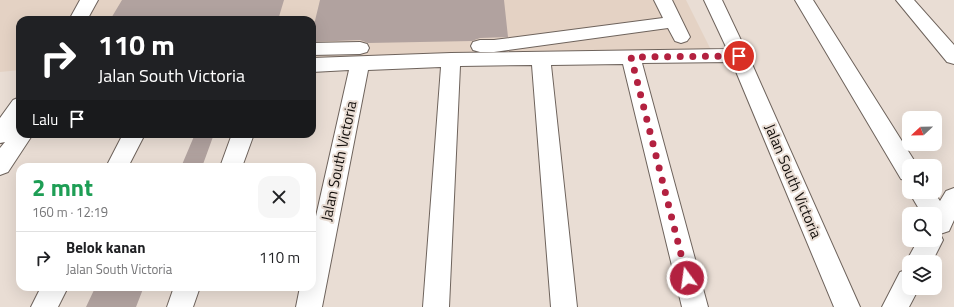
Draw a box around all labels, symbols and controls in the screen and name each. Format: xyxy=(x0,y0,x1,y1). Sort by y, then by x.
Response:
text: 110 m xyxy=(98,23,175,66)
icon: right xyxy=(32,32,84,84)
pin xyxy=(722,39,756,73)
icon: arrive xyxy=(728,45,750,67)
text: Jalan South Victoria xyxy=(98,62,245,89)
street label: Jalan South Victoria xyxy=(315,98,363,223)
text: Lalu xyxy=(32,108,58,131)
icon: arrive xyxy=(66,108,88,130)
north arrow xyxy=(902,111,942,151)
map controls xyxy=(902,111,942,295)
street label: Jalan South Victoria xyxy=(759,120,828,242)
button: sound xyxy=(902,159,942,199)
text: 2 mnt xyxy=(32,169,93,205)
button: close xyxy=(258,176,300,218)
text: 160 m · 12:19 xyxy=(32,202,108,222)
button: search xyxy=(902,207,942,247)
text: Belok kanan xyxy=(66,236,146,259)
text: 110 m xyxy=(259,246,300,269)
icon: right xyxy=(32,247,54,269)
button: layers xyxy=(902,255,942,295)
position arrow xyxy=(666,257,708,299)
text: Jalan South Victoria xyxy=(66,259,172,279)

